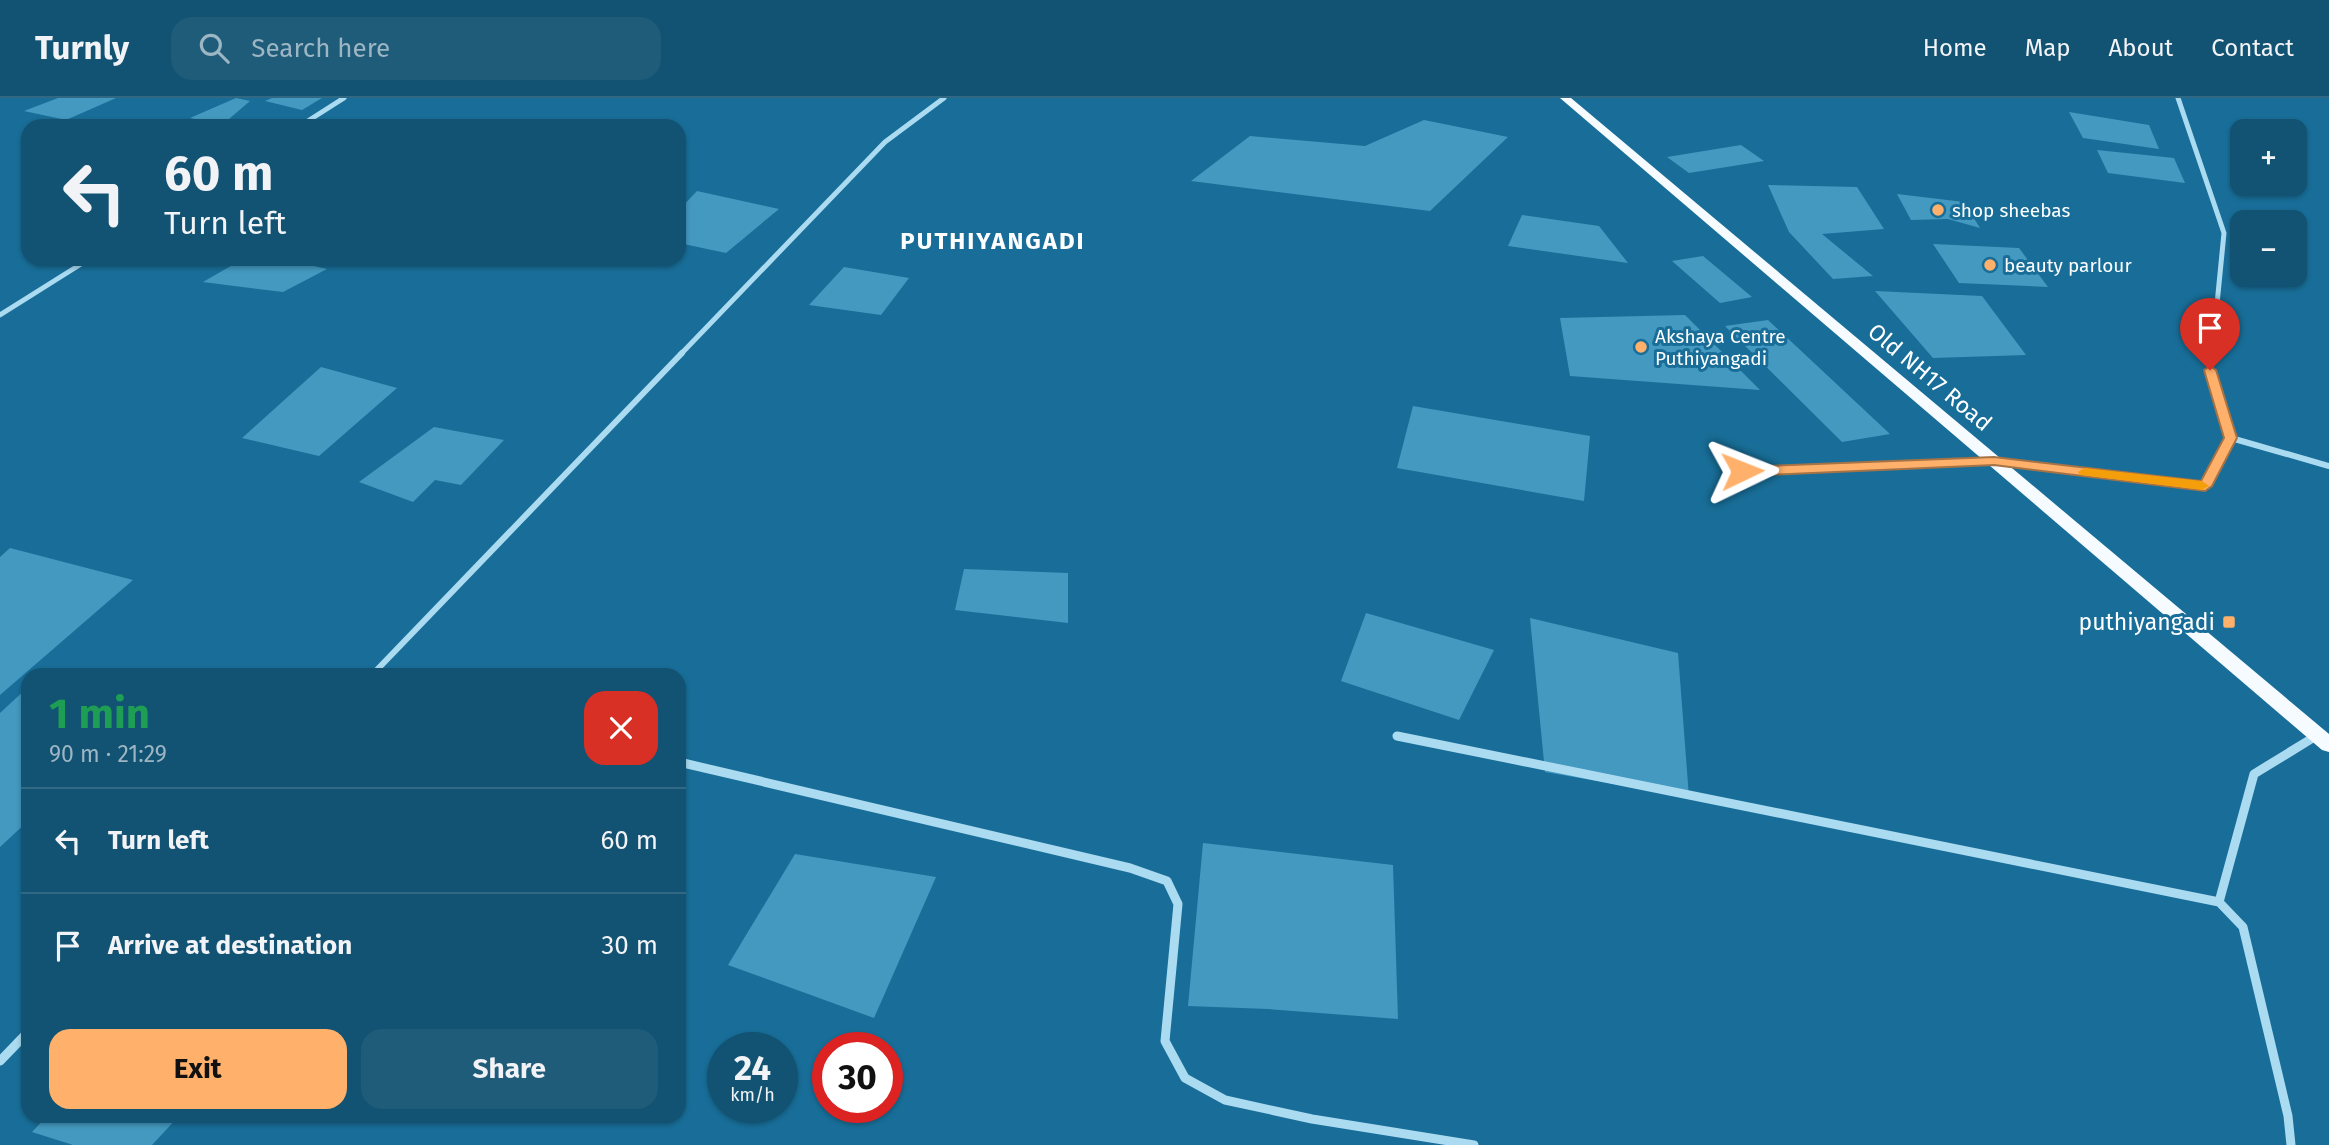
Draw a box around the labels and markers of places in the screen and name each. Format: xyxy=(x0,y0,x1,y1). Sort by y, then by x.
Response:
place label: shop sheebas xyxy=(1952,199,2070,222)
marker: shop sheebas xyxy=(1930,202,1946,218)
place label: beauty parlour xyxy=(2004,254,2132,277)
marker: beauty parlour xyxy=(1982,257,1998,273)
pin xyxy=(2180,298,2240,370)
place label: Akshaya Centre Puthiyangadi xyxy=(1655,325,1786,370)
marker: Akshaya Centre Puthiyangadi xyxy=(1633,339,1649,355)
place label: puthiyangadi xyxy=(2078,608,2215,636)
marker: puthiyangadi xyxy=(2221,614,2237,630)

